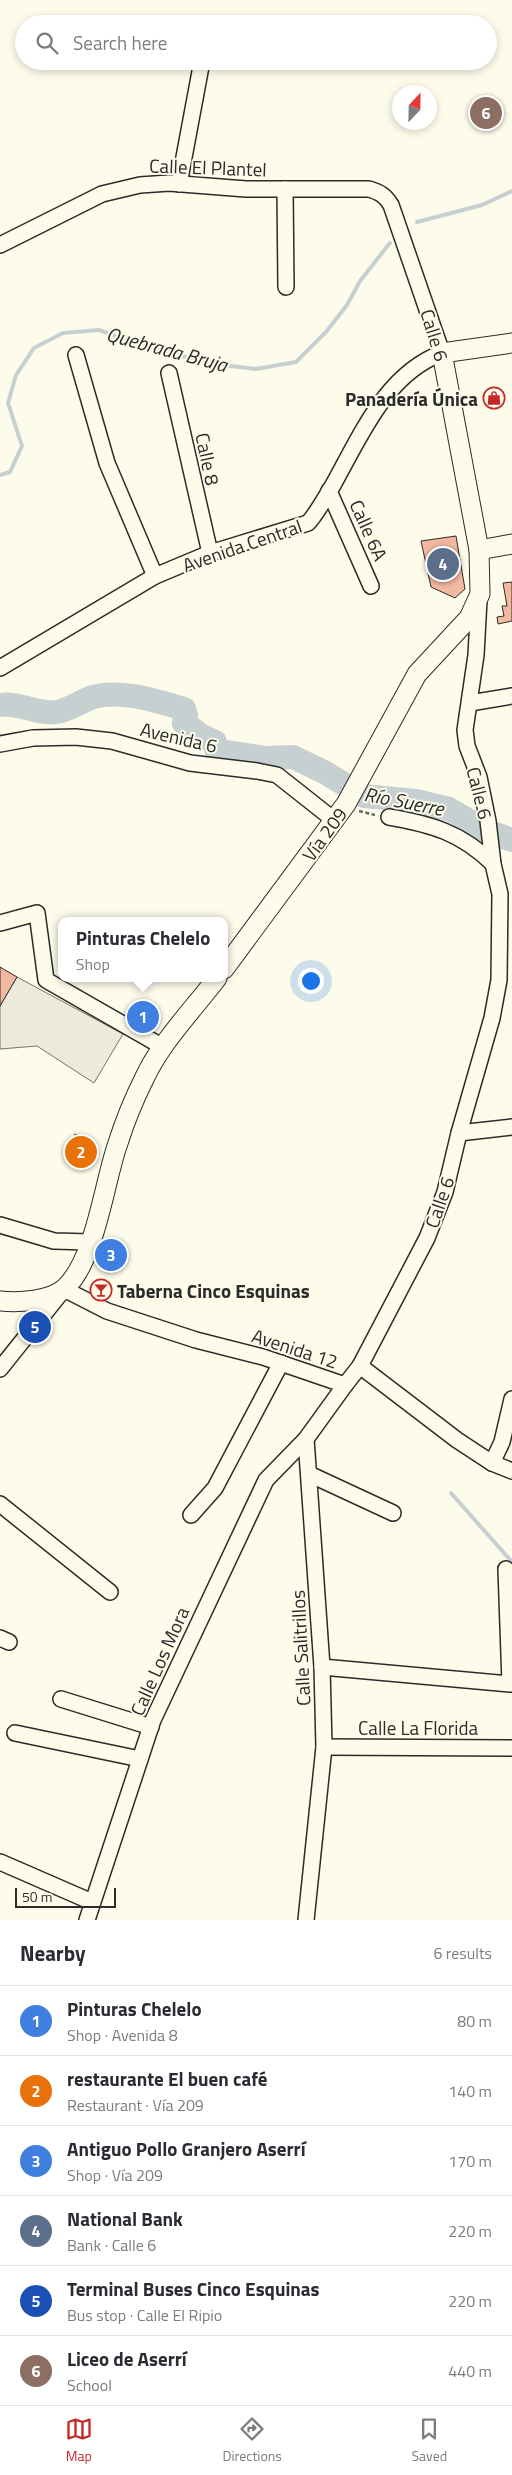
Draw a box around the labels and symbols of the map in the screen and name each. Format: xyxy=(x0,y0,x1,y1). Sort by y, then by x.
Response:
north arrow xyxy=(392,85,437,130)
pin: 6 xyxy=(470,94,502,132)
street label: Calle El Plantel xyxy=(149,150,267,184)
street label: Calle 6 xyxy=(413,305,457,365)
water label: Quebrada Bruja xyxy=(103,318,232,380)
place label: Panadería Única xyxy=(345,384,478,413)
shop icon: Panadería Única xyxy=(482,386,506,410)
street label: Calle 8 xyxy=(188,430,228,488)
street label: Calle 6A xyxy=(343,495,395,565)
street label: Avenida Central xyxy=(178,511,306,579)
pin: 4 xyxy=(427,545,459,583)
street label: Avenida 6 xyxy=(138,714,220,760)
street label: Calle 6 xyxy=(460,764,500,822)
water label: Río Suerre xyxy=(362,778,448,824)
street label: Vía 209 xyxy=(294,801,354,867)
your location xyxy=(298,968,324,994)
pin: 1 xyxy=(127,998,159,1036)
pin: 2 xyxy=(65,1133,97,1171)
street label: Calle 6 xyxy=(417,1172,461,1232)
pin: 3 xyxy=(95,1236,127,1274)
place label: Taberna Cinco Esquinas xyxy=(117,1276,310,1305)
bar icon: Taberna Cinco Esquinas xyxy=(89,1278,113,1302)
pin: 5 xyxy=(19,1308,51,1346)
street label: Avenida 12 xyxy=(248,1320,342,1376)
street label: Calle Salitrillos xyxy=(282,1589,318,1707)
street label: Calle Los Mora xyxy=(122,1601,196,1720)
street label: Calle La Florida xyxy=(358,1713,478,1742)
scale bar xyxy=(15,1885,116,1908)

